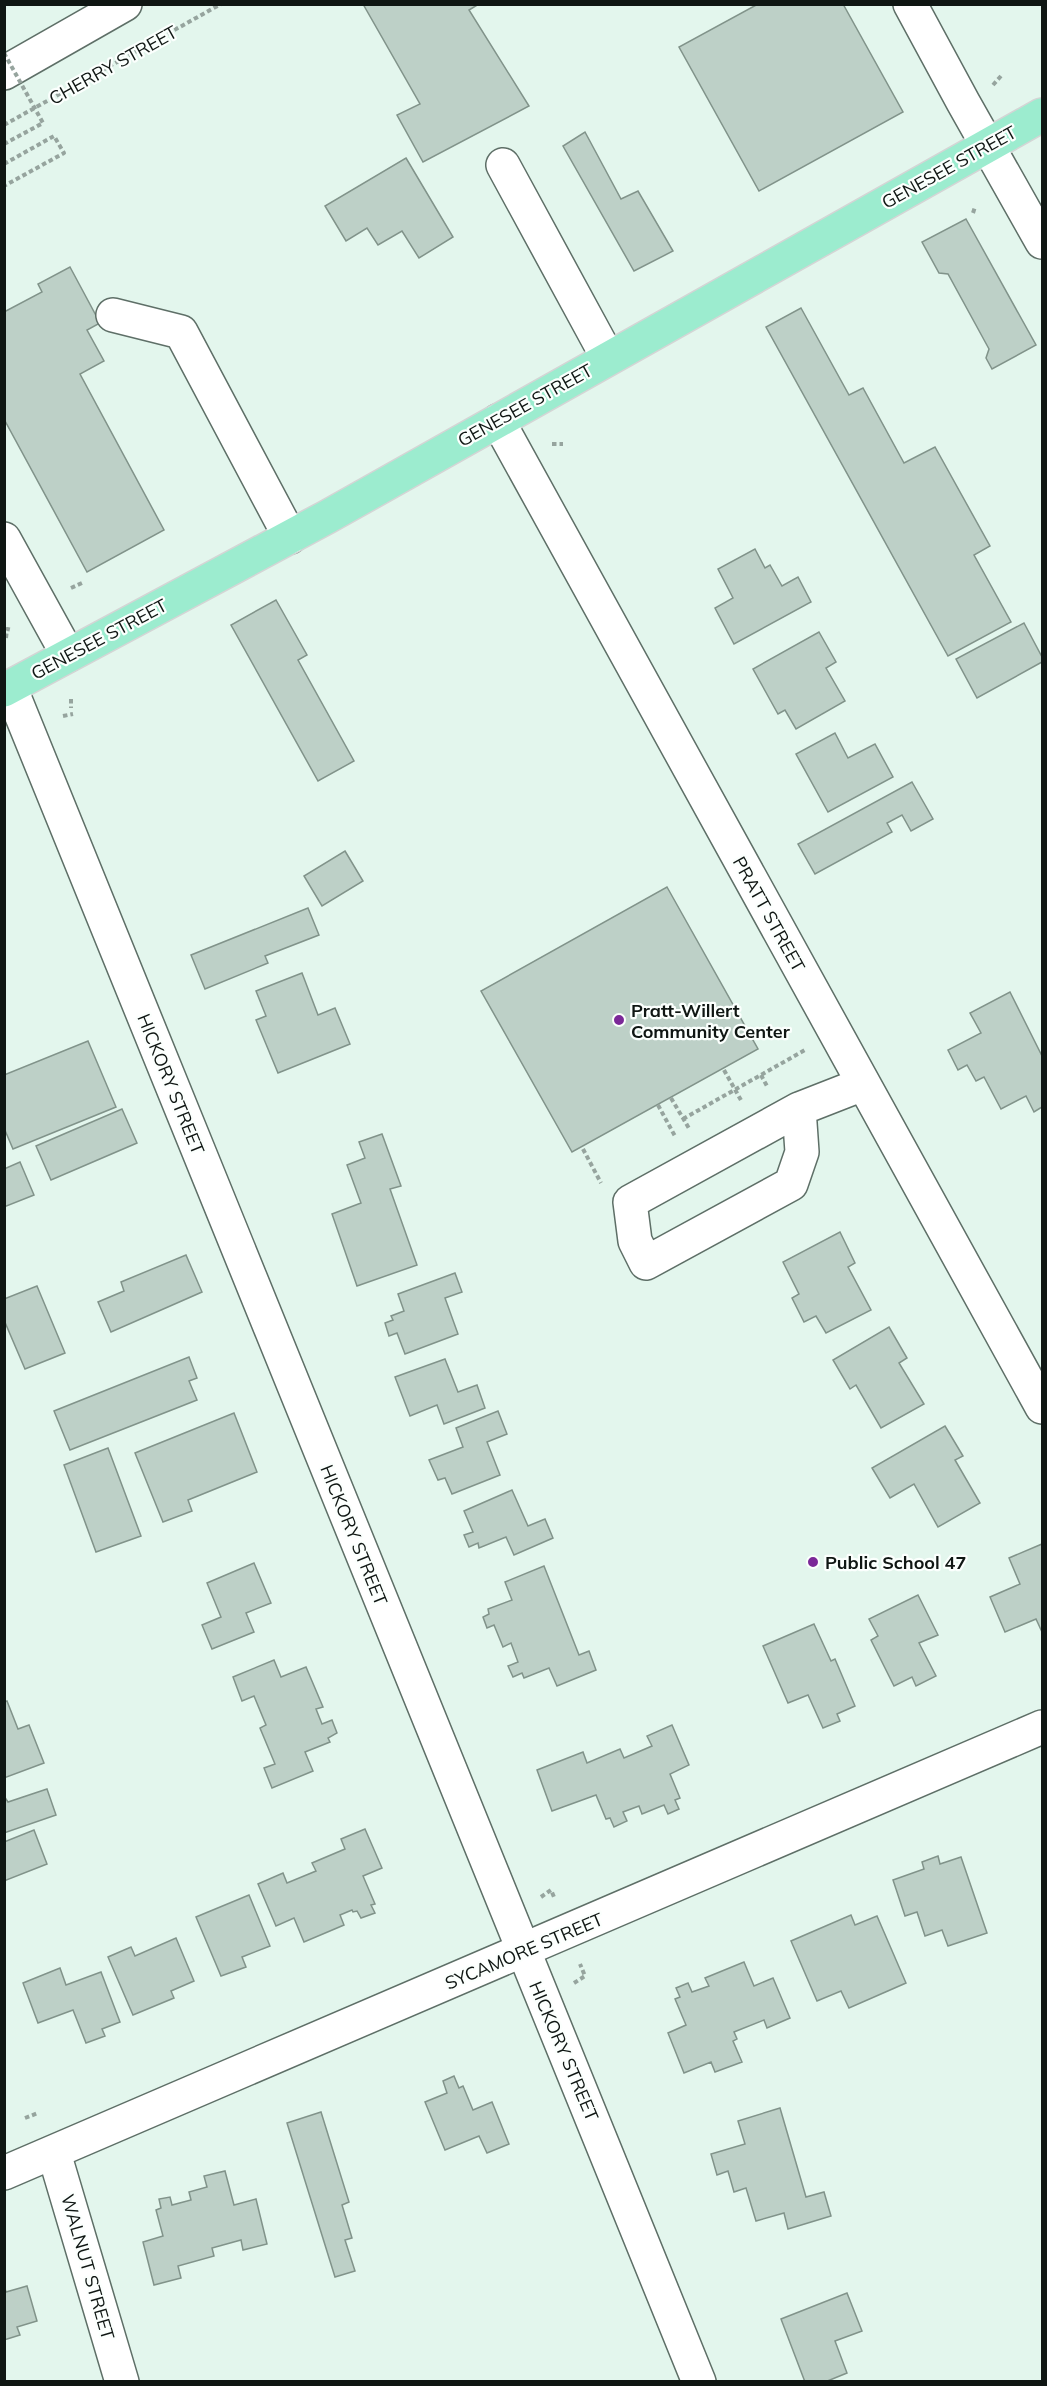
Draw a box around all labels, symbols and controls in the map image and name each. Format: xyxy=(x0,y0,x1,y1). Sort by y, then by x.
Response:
street label: CHERRY STREET xyxy=(45,20,181,110)
street label: GENESEE STREET xyxy=(878,120,1021,214)
street label: GENESEE STREET xyxy=(454,358,597,452)
street label: GENESEE STREET xyxy=(27,593,171,685)
street label: PRATT STREET xyxy=(728,852,810,976)
place label: Pratt-Willert Community Center xyxy=(631,999,791,1043)
street label: HICKORY STREET xyxy=(132,1010,210,1158)
marker: Pratt-Willert Community Center xyxy=(612,1013,626,1027)
street label: HICKORY STREET xyxy=(315,1461,393,1609)
place label: Public School 47 xyxy=(825,1551,966,1574)
marker: Public School 47 xyxy=(806,1555,820,1569)
street label: SYCAMORE STREET xyxy=(442,1907,607,1995)
street label: HICKORY STREET xyxy=(524,1978,604,2124)
street label: WALNUT STREET xyxy=(56,2192,120,2343)

